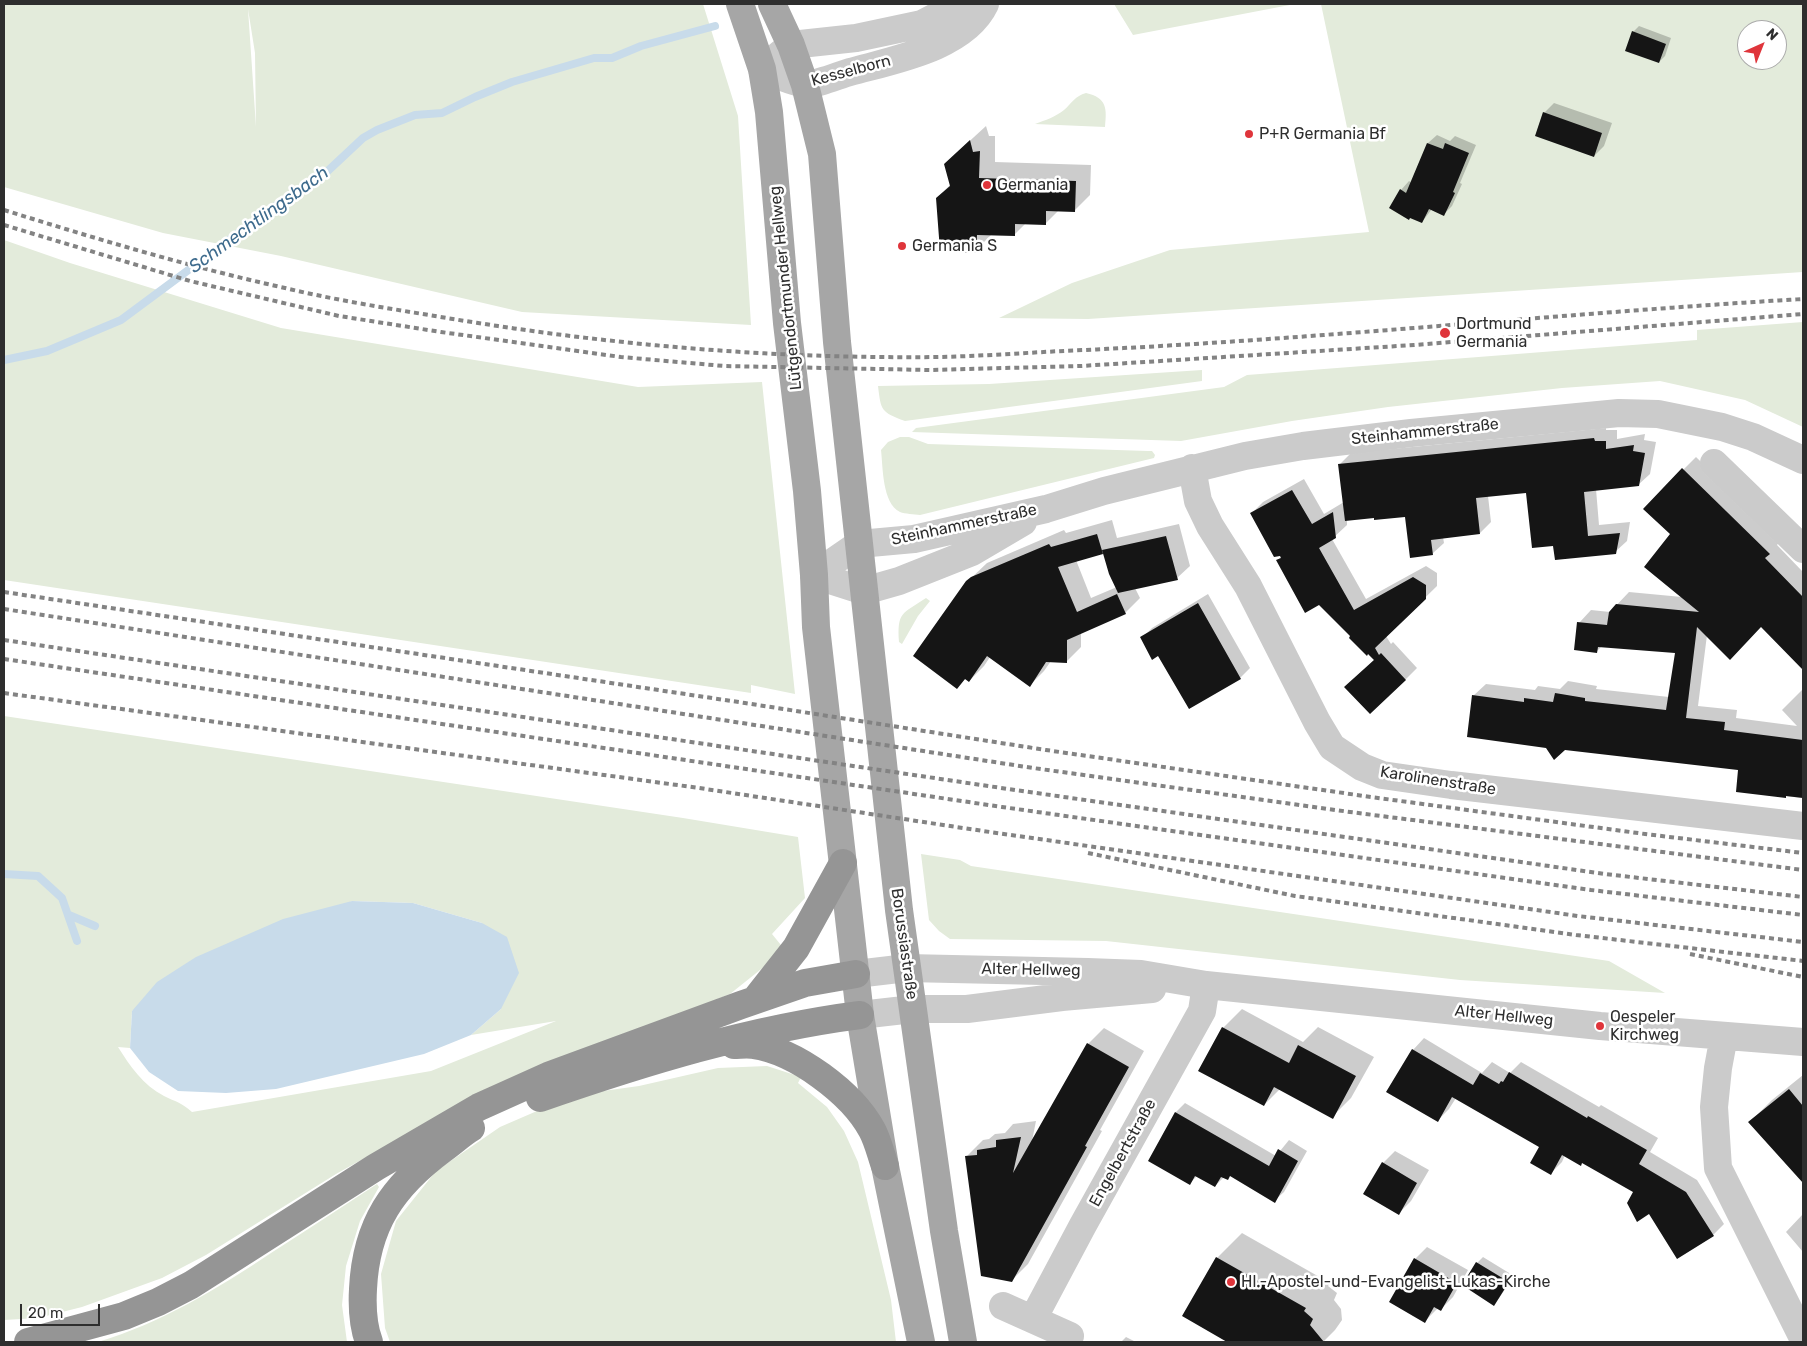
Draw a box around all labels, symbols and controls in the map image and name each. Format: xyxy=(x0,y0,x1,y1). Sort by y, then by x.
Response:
north arrow xyxy=(1737,20,1787,70)
text: N xyxy=(1763,25,1782,44)
street label: Kesselborn xyxy=(809,51,893,91)
place label: P+R Germania Bf xyxy=(1259,124,1386,144)
marker: P+R Germania Bf xyxy=(1243,128,1255,140)
water label: Schmechtlingsbach xyxy=(185,162,333,278)
place label: Germania xyxy=(997,175,1068,195)
marker: Germania xyxy=(981,179,993,191)
street label: Lütgendortmunder Hellweg xyxy=(766,185,806,391)
place label: Germania S xyxy=(912,236,997,256)
marker: Germania S xyxy=(896,240,908,252)
place label: Dortmund Germania xyxy=(1456,314,1532,352)
marker: Dortmund Germania xyxy=(1438,326,1452,340)
street label: Steinhammerstraße xyxy=(1350,415,1500,449)
street label: Steinhammerstraße xyxy=(889,500,1039,550)
street label: Karolinenstraße xyxy=(1379,762,1497,800)
street label: Borussiastraße xyxy=(887,887,921,1001)
street label: Alter Hellweg xyxy=(981,960,1081,980)
street label: Alter Hellweg xyxy=(1454,1001,1554,1031)
place label: Oespeler Kirchweg xyxy=(1610,1007,1679,1045)
marker: Oespeler Kirchweg xyxy=(1594,1020,1606,1032)
street label: Engelbertstraße xyxy=(1085,1096,1161,1210)
place label: Hl.-Apostel-und-Evangelist-Lukas-Kirche xyxy=(1241,1272,1550,1292)
marker: Hl.-Apostel-und-Evangelist-Lukas-Kirche xyxy=(1225,1276,1237,1288)
scale bar xyxy=(22,1294,102,1326)
text: 20 m xyxy=(28,1304,63,1322)

